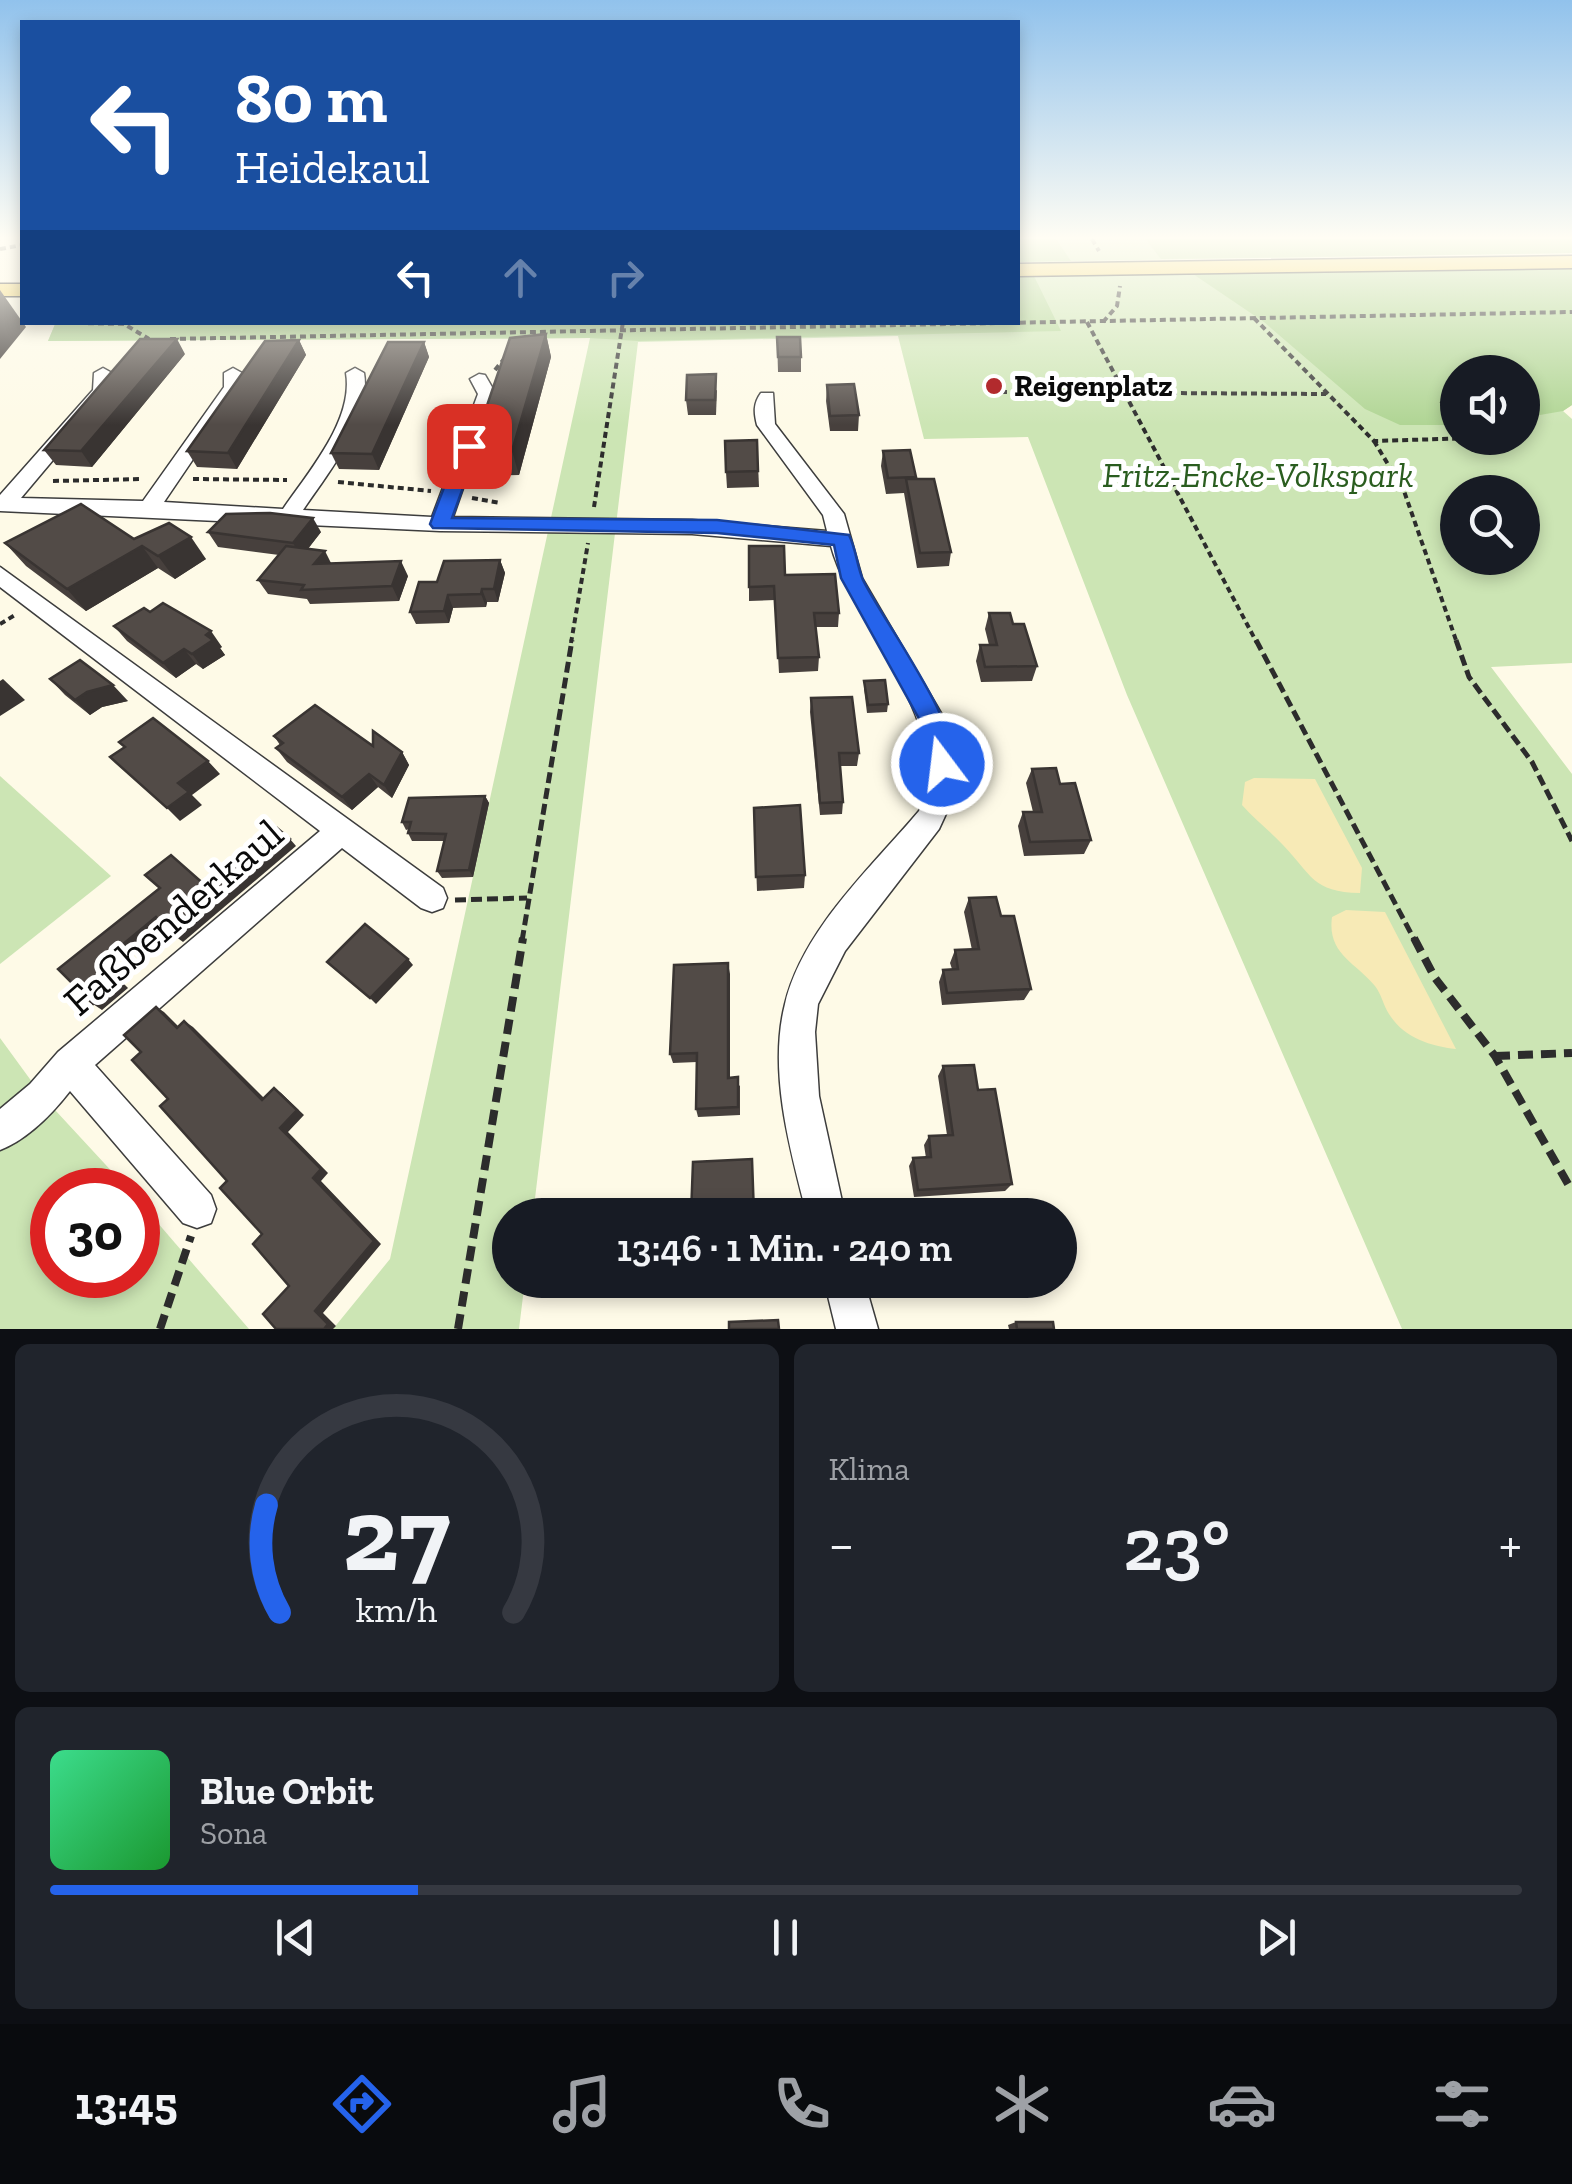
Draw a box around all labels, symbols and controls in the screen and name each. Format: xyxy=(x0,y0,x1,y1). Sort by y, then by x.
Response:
text: 80 m xyxy=(235,56,387,140)
icon: left xyxy=(70,60,200,190)
text: Heidekaul xyxy=(235,141,430,195)
icon: left xyxy=(388,250,443,305)
icon: ahead xyxy=(493,250,548,305)
icon: right xyxy=(598,250,653,305)
map controls xyxy=(1440,355,1540,575)
button: sound xyxy=(1440,355,1540,455)
place label: Reigenplatz xyxy=(1014,368,1173,404)
marker: Reigenplatz xyxy=(983,375,1005,397)
pin xyxy=(427,404,512,489)
icon: arrive xyxy=(442,419,497,474)
park label: Fritz-Encke-Volkspark xyxy=(1102,454,1414,496)
button: search xyxy=(1440,475,1540,575)
position arrow xyxy=(890,712,994,816)
street label: Faßbenderkaul xyxy=(53,808,293,1026)
speed limit sign: 30 xyxy=(30,1168,160,1298)
text: 13:46 · 1 Min. · 240 m xyxy=(617,1225,952,1271)
text: Klima xyxy=(829,1450,910,1488)
text: 27 xyxy=(343,1472,450,1597)
text: 23° xyxy=(1123,1499,1230,1589)
text: − xyxy=(829,1511,854,1577)
text: + xyxy=(1499,1511,1522,1577)
text: km/h xyxy=(356,1588,438,1631)
text: Blue Orbit xyxy=(200,1768,373,1814)
text: Sona xyxy=(200,1814,267,1852)
icon: previous xyxy=(268,1910,323,1965)
icon: pause xyxy=(758,1910,813,1965)
icon: next xyxy=(1249,1910,1304,1965)
icon: directions xyxy=(327,2069,397,2139)
icon: music xyxy=(547,2069,617,2139)
icon: phone xyxy=(767,2069,837,2139)
icon: climate xyxy=(987,2069,1057,2139)
icon: car xyxy=(1207,2069,1277,2139)
icon: filters xyxy=(1427,2069,1497,2139)
text: 13:45 xyxy=(75,2077,177,2131)

